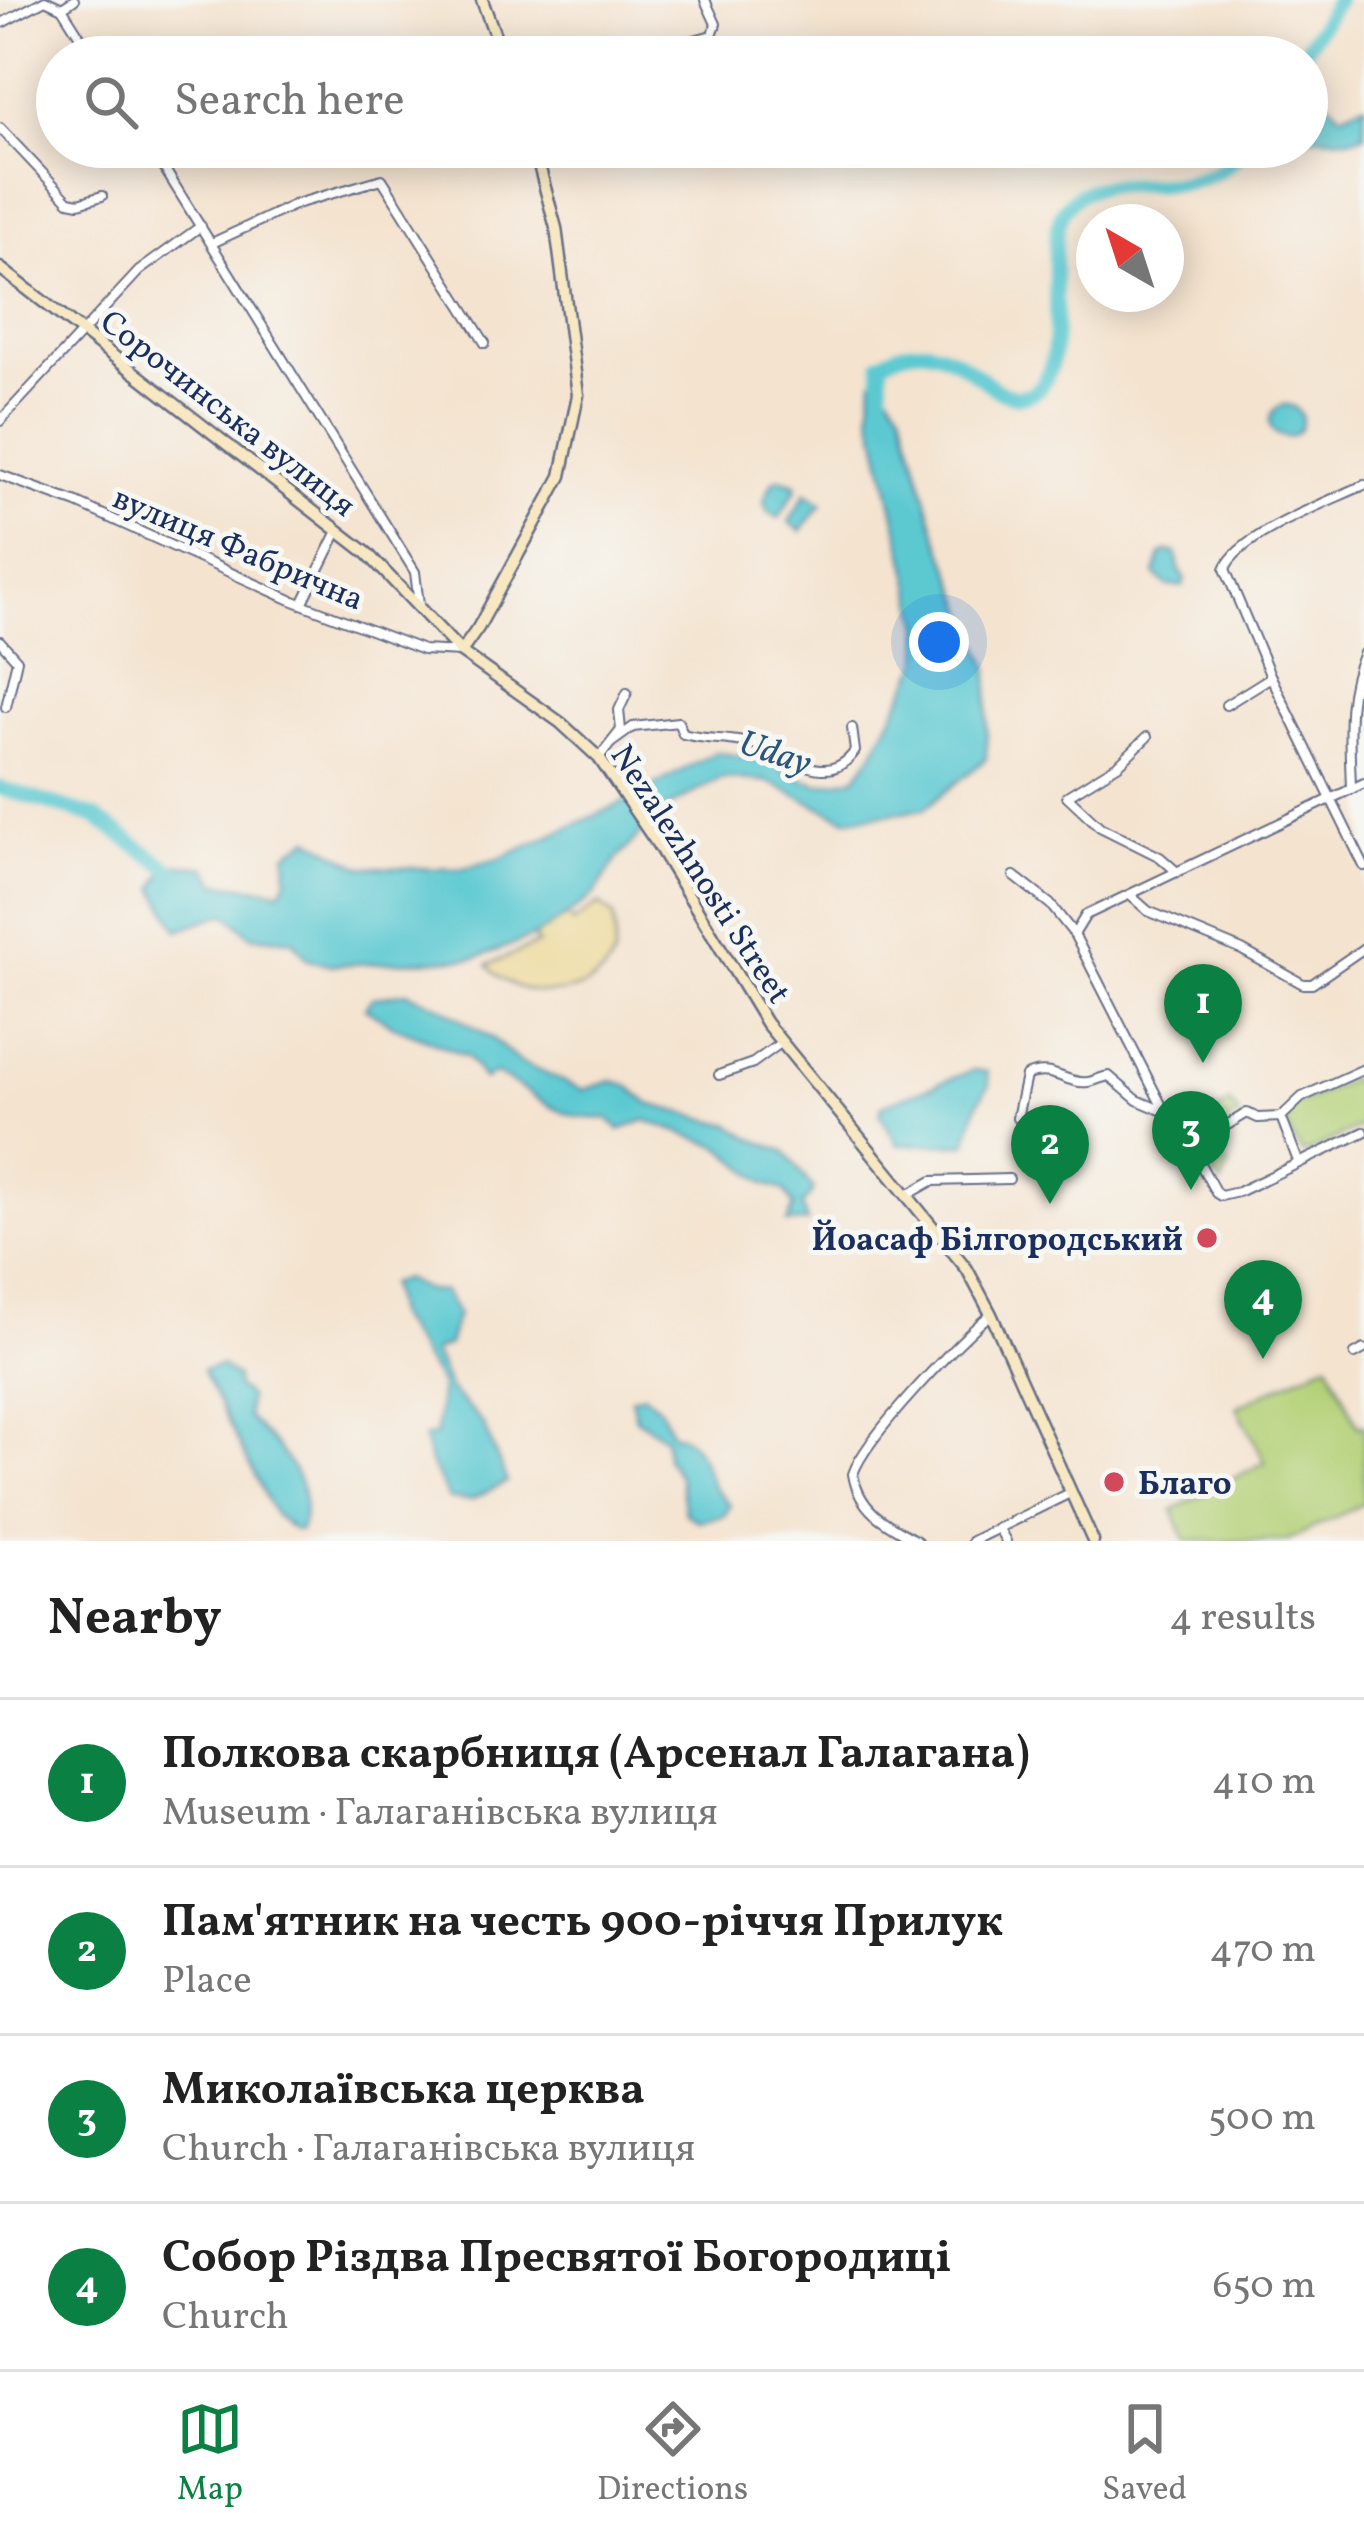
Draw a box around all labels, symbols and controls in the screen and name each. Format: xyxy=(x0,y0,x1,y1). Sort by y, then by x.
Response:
search box xyxy=(36,36,1328,168)
icon: search xyxy=(78,69,144,135)
text: Search here xyxy=(174,71,405,134)
north arrow xyxy=(1076,204,1184,312)
street label: Сорочинська вулиця xyxy=(89,301,364,530)
street label: вулиця Фабрична xyxy=(105,477,370,624)
your location xyxy=(909,612,969,672)
water label: Uday xyxy=(732,720,817,790)
street label: Nezalezhnosti Street xyxy=(597,737,800,1014)
pin: 1 xyxy=(1164,964,1242,1063)
pin: 3 xyxy=(1152,1091,1230,1190)
pin: 2 xyxy=(1011,1105,1089,1204)
place label: Йоасаф Білгородський xyxy=(811,1219,1183,1265)
marker: Йоасаф Білгородський xyxy=(1194,1225,1220,1251)
pin: 4 xyxy=(1224,1260,1302,1359)
place label: Благо xyxy=(1138,1463,1232,1509)
marker: Благо xyxy=(1101,1469,1127,1495)
text: Nearby xyxy=(48,1584,222,1655)
text: 4 results xyxy=(1169,1592,1316,1646)
text: Полкова скарбниця (Арсенал Галагана) xyxy=(162,1724,1030,1787)
text: 1 xyxy=(79,1756,95,1810)
text: 410 m xyxy=(1212,1756,1316,1810)
text: Museum · Галаганівська вулиця xyxy=(162,1787,718,1841)
text: Пам'ятник на честь 900-річчя Прилук xyxy=(162,1892,1003,1955)
text: 2 xyxy=(77,1924,97,1978)
text: 470 m xyxy=(1210,1924,1316,1978)
text: Place xyxy=(162,1955,252,2009)
text: Миколаївська церква xyxy=(162,2060,645,2123)
text: 3 xyxy=(77,2092,97,2146)
text: 500 m xyxy=(1208,2092,1316,2146)
text: Church · Галаганівська вулиця xyxy=(162,2123,695,2177)
text: Собор Різдва Пресвятої Богородиці xyxy=(162,2228,951,2291)
text: 4 xyxy=(75,2260,99,2314)
text: 650 m xyxy=(1213,2260,1316,2314)
text: Church xyxy=(162,2291,289,2345)
tab: Map xyxy=(177,2396,243,2514)
tab: Directions xyxy=(597,2396,748,2514)
tab: Saved xyxy=(1102,2396,1187,2514)

